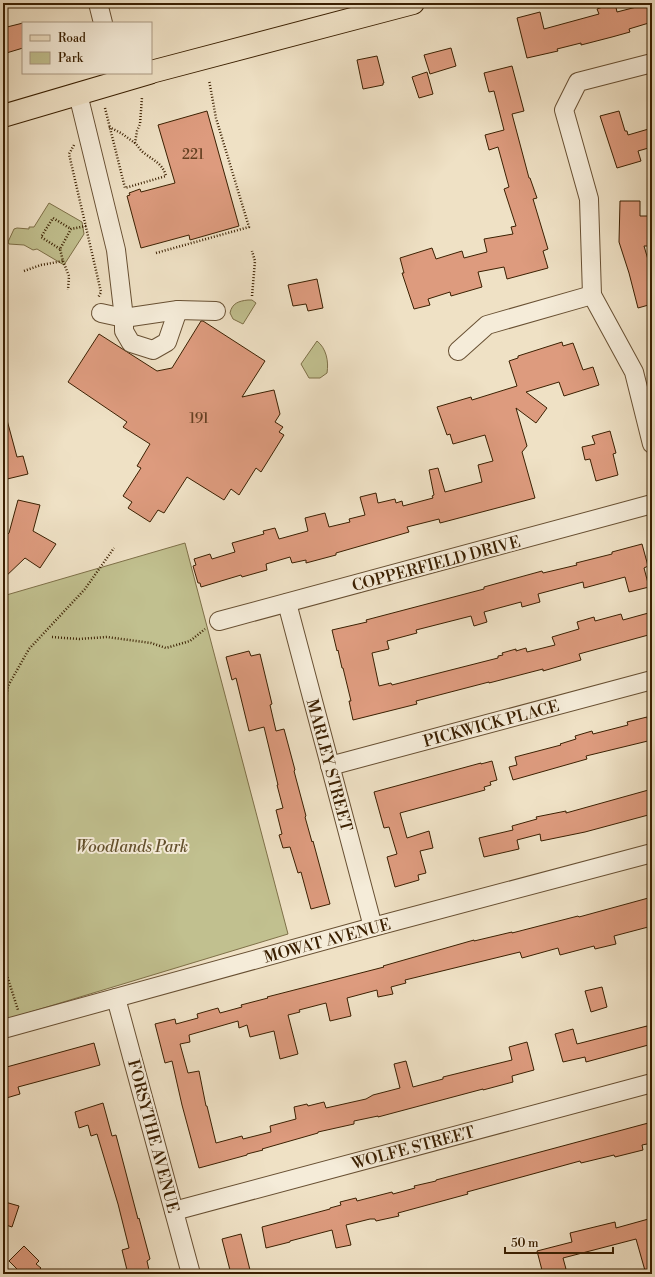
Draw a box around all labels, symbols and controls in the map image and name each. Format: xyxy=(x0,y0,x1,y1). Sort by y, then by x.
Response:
legend xyxy=(22,22,152,74)
text: Road xyxy=(58,31,86,46)
text: Park xyxy=(58,51,84,66)
house number: 221 xyxy=(182,146,204,164)
house number: 191 xyxy=(189,410,209,428)
street label: COPPERFIELD DRIVE xyxy=(350,532,523,596)
street label: PICKWICK PLACE xyxy=(421,696,561,752)
street label: MARLEY STREET xyxy=(302,697,356,834)
park label: Woodlands Park xyxy=(76,837,188,857)
street label: MOWAT AVENUE xyxy=(262,914,393,968)
street label: FORSYTHE AVENUE xyxy=(123,1057,183,1215)
street label: WOLFE STREET xyxy=(349,1122,477,1174)
scale bar xyxy=(505,1229,613,1255)
text: 50 m xyxy=(511,1236,539,1251)

